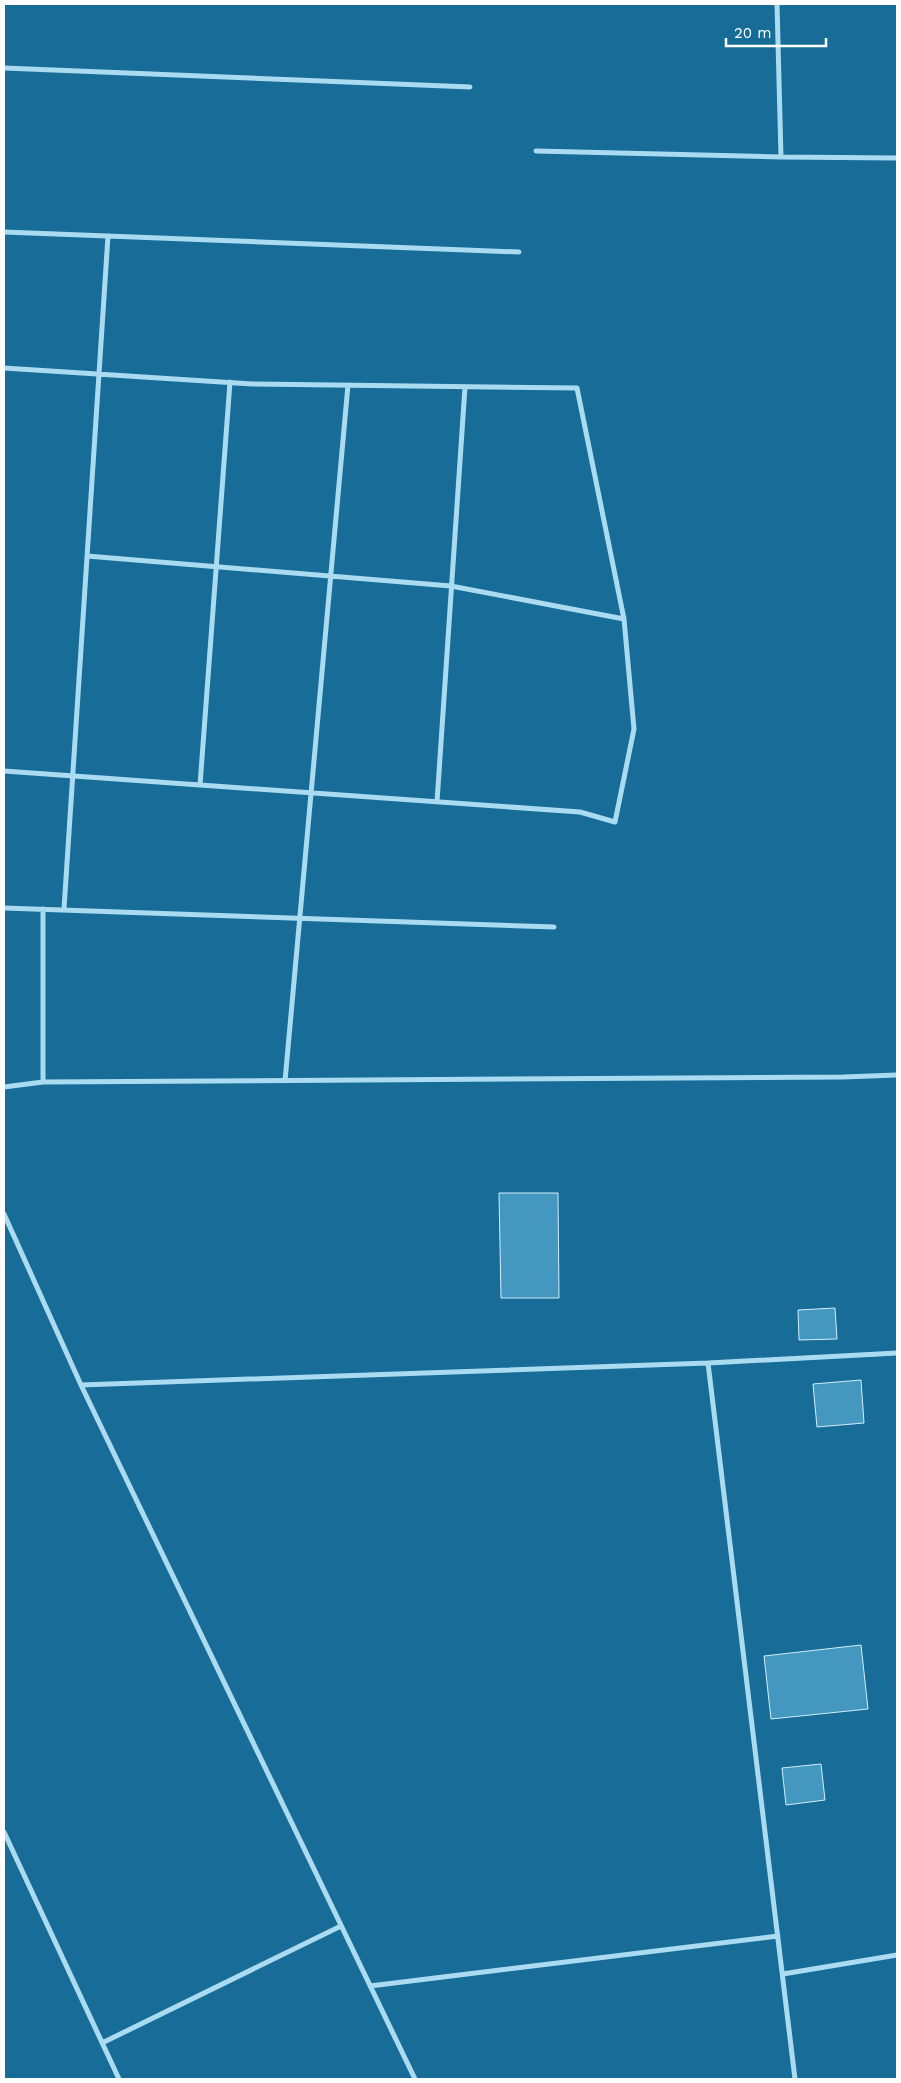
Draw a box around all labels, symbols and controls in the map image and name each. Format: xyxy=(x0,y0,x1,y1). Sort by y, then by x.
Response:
scale bar xyxy=(726,15,826,47)
text: 20 m xyxy=(734,24,772,42)

